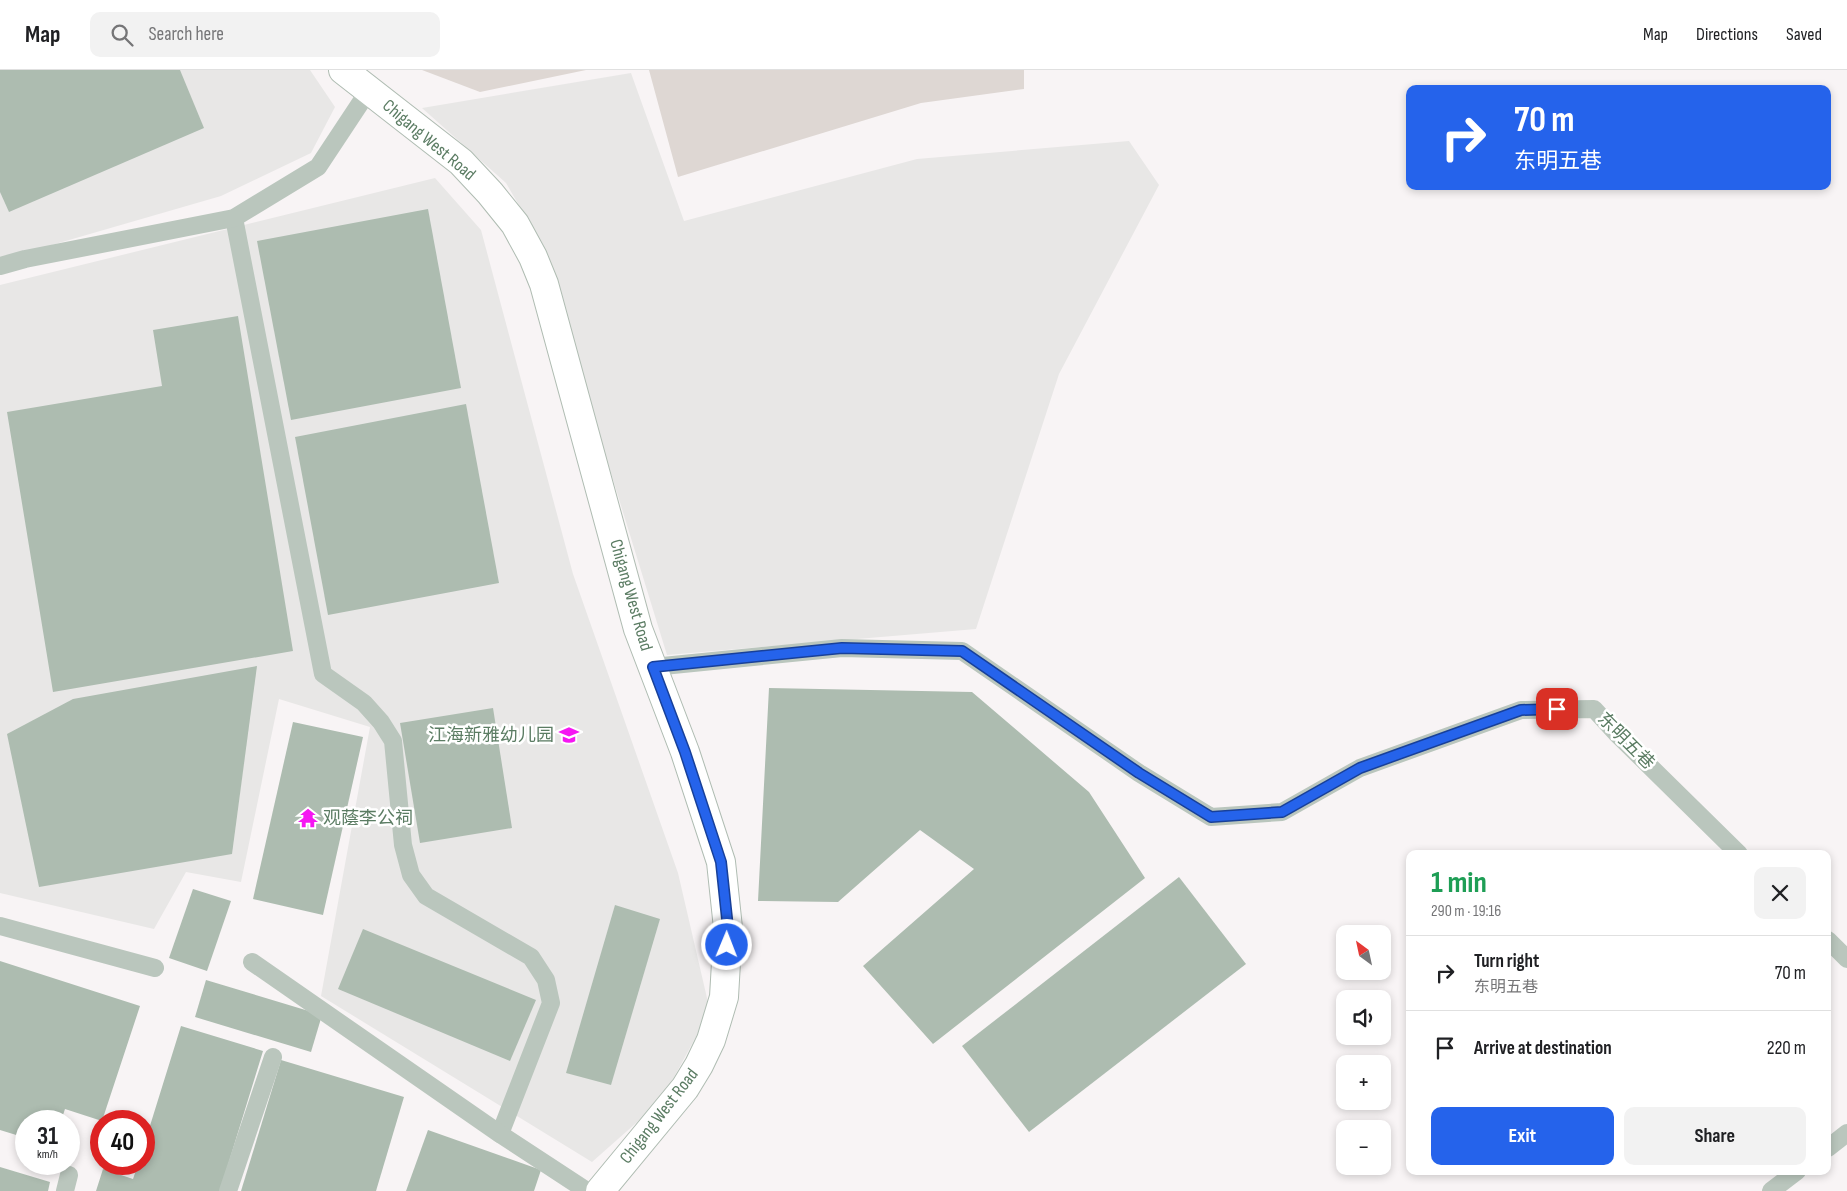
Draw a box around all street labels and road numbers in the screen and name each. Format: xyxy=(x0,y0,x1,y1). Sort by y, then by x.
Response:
street label: Chigang West Road xyxy=(378,95,480,185)
street label: Chigang West Road xyxy=(605,537,657,653)
street label: 东明五巷 xyxy=(1593,708,1659,774)
street label: Chigang West Road xyxy=(615,1064,703,1168)

